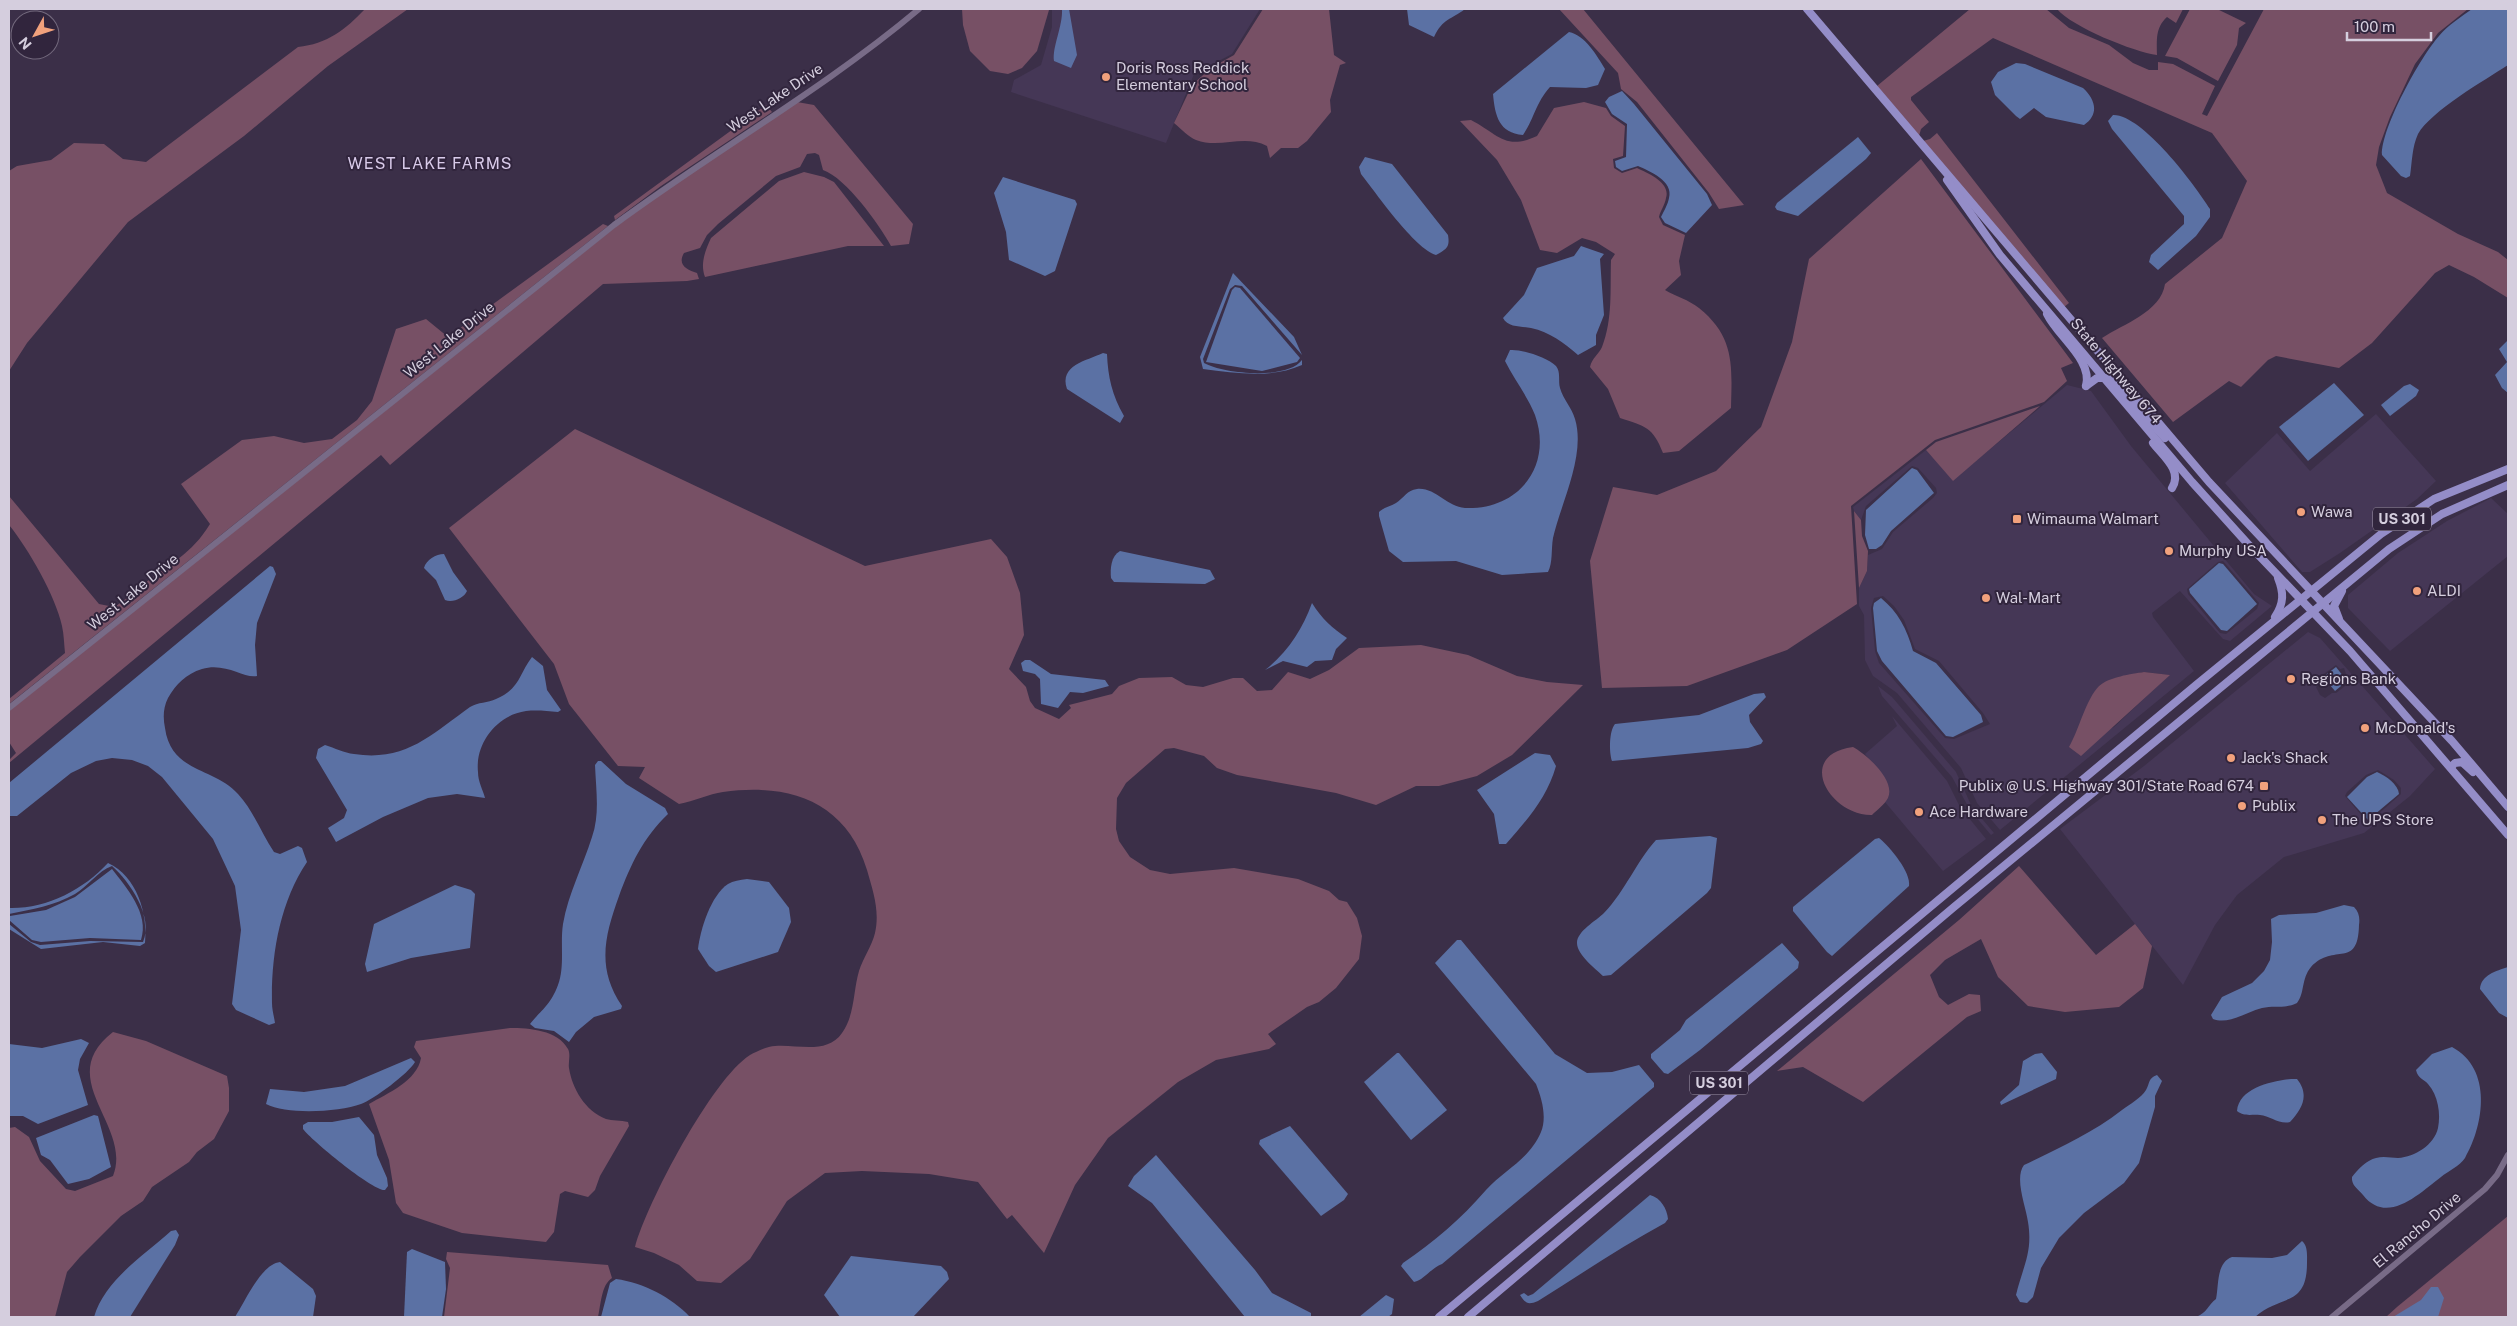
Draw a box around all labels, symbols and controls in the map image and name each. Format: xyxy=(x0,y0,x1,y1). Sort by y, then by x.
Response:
north arrow xyxy=(10,10,60,60)
scale bar xyxy=(2347,10,2431,42)
text: 100 m xyxy=(2354,18,2395,35)
text: N xyxy=(15,34,35,53)
street label: West Lake Drive xyxy=(724,59,826,136)
place label: Doris Ross Reddick Elementary School xyxy=(1116,59,1249,93)
marker: Doris Ross Reddick Elementary School xyxy=(1100,71,1112,83)
district label: WEST LAKE FARMS xyxy=(347,154,513,173)
street label: West Lake Drive xyxy=(400,298,497,381)
street label: State Highway 674 xyxy=(2067,315,2165,427)
place label: Wawa xyxy=(2311,503,2353,520)
marker: Wawa xyxy=(2295,506,2307,518)
road number: US 301 xyxy=(2373,508,2431,530)
place label: Wimauma Walmart xyxy=(2027,510,2159,527)
marker: Wimauma Walmart xyxy=(2011,513,2023,525)
place label: Murphy USA xyxy=(2179,542,2267,559)
marker: Murphy USA xyxy=(2163,545,2175,557)
street label: West Lake Drive xyxy=(84,550,181,633)
place label: ALDI xyxy=(2427,582,2461,599)
marker: ALDI xyxy=(2411,585,2423,597)
place label: Wal-Mart xyxy=(1996,589,2061,606)
marker: Wal-Mart xyxy=(1980,592,1992,604)
place label: Regions Bank xyxy=(2301,670,2396,687)
marker: Regions Bank xyxy=(2285,673,2297,685)
place label: McDonald's xyxy=(2375,719,2455,736)
marker: McDonald's xyxy=(2359,722,2371,734)
place label: Jack's Shack xyxy=(2241,749,2328,766)
marker: Jack's Shack xyxy=(2225,752,2237,764)
place label: Publix @ U.S. Highway 301/State Road 674 xyxy=(1959,777,2254,794)
marker: Publix @ U.S. Highway 301/State Road 674 xyxy=(2258,780,2270,792)
place label: Publix xyxy=(2252,797,2296,814)
marker: Publix xyxy=(2236,800,2248,812)
place label: Ace Hardware xyxy=(1929,803,2028,820)
marker: Ace Hardware xyxy=(1913,806,1925,818)
place label: The UPS Store xyxy=(2332,811,2434,828)
marker: The UPS Store xyxy=(2316,814,2328,826)
road number: US 301 xyxy=(1690,1072,1748,1094)
street label: El Rancho Drive xyxy=(2370,1188,2464,1271)

